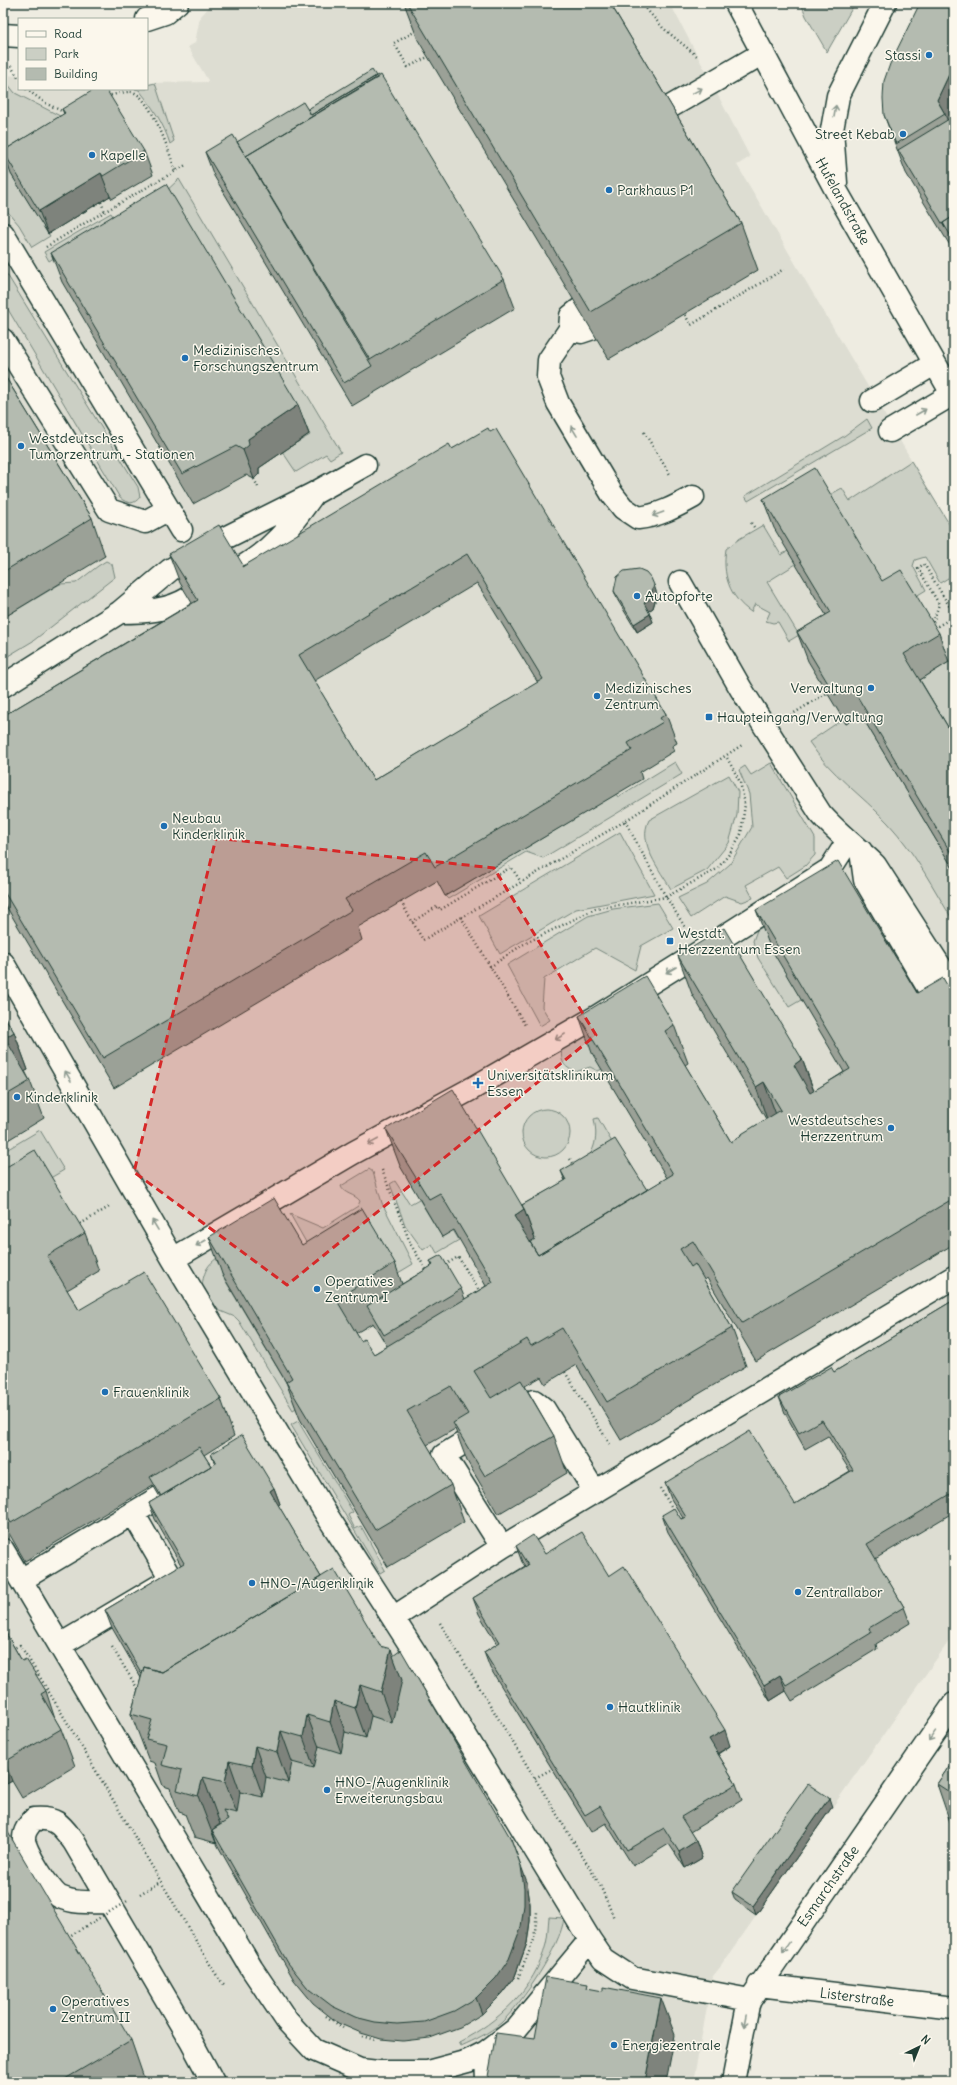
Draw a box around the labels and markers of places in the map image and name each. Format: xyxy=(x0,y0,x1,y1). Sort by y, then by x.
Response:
place label: Stassi xyxy=(885,46,921,64)
marker: Stassi xyxy=(924,50,934,60)
place label: Street Kebab xyxy=(815,125,895,143)
marker: Street Kebab xyxy=(898,129,908,139)
place label: Kapelle xyxy=(100,146,146,164)
marker: Kapelle xyxy=(87,150,97,160)
place label: Parkhaus P1 xyxy=(617,181,694,199)
marker: Parkhaus P1 xyxy=(604,185,614,195)
place label: Medizinisches Forschungszentrum xyxy=(193,341,319,375)
marker: Medizinisches Forschungszentrum xyxy=(180,353,190,363)
place label: Westdeutsches Tumorzentrum - Stationen xyxy=(29,429,195,463)
marker: Westdeutsches Tumorzentrum - Stationen xyxy=(16,441,26,451)
place label: Autopforte xyxy=(645,587,713,605)
marker: Autopforte xyxy=(632,591,642,601)
place label: Medizinisches Zentrum xyxy=(605,679,692,713)
place label: Verwaltung xyxy=(791,679,863,697)
marker: Verwaltung xyxy=(866,683,876,693)
marker: Medizinisches Zentrum xyxy=(592,691,602,701)
place label: Haupteingang/Verwaltung xyxy=(717,708,884,726)
marker: Haupteingang/Verwaltung xyxy=(704,712,714,722)
place label: Neubau Kinderklinik xyxy=(172,809,245,843)
marker: Neubau Kinderklinik xyxy=(159,821,169,831)
place label: Westdt. Herzzentrum Essen xyxy=(678,924,801,958)
marker: Westdt. Herzzentrum Essen xyxy=(665,936,675,946)
place label: Universitätsklinikum Essen xyxy=(487,1066,613,1100)
marker: Universitätsklinikum Essen xyxy=(472,1077,484,1089)
place label: Kinderklinik xyxy=(25,1088,98,1106)
marker: Kinderklinik xyxy=(12,1092,22,1102)
place label: Westdeutsches Herzzentrum xyxy=(788,1111,883,1145)
marker: Westdeutsches Herzzentrum xyxy=(886,1123,896,1133)
place label: Operatives Zentrum I xyxy=(325,1272,393,1306)
marker: Operatives Zentrum I xyxy=(312,1284,322,1294)
place label: Frauenklinik xyxy=(113,1383,189,1401)
marker: Frauenklinik xyxy=(100,1387,110,1397)
place label: HNO-/Augenklinik xyxy=(260,1574,374,1592)
marker: HNO-/Augenklinik xyxy=(247,1578,257,1588)
place label: Zentrallabor xyxy=(806,1583,883,1601)
marker: Zentrallabor xyxy=(793,1587,803,1597)
place label: Hautklinik xyxy=(618,1698,681,1716)
marker: Hautklinik xyxy=(605,1702,615,1712)
place label: HNO-/Augenklinik Erweiterungsbau xyxy=(335,1773,449,1807)
marker: HNO-/Augenklinik Erweiterungsbau xyxy=(322,1785,332,1795)
place label: Operatives Zentrum II xyxy=(61,1992,130,2026)
marker: Operatives Zentrum II xyxy=(48,2004,58,2014)
place label: Energiezentrale xyxy=(622,2036,721,2054)
marker: Energiezentrale xyxy=(609,2040,619,2050)

